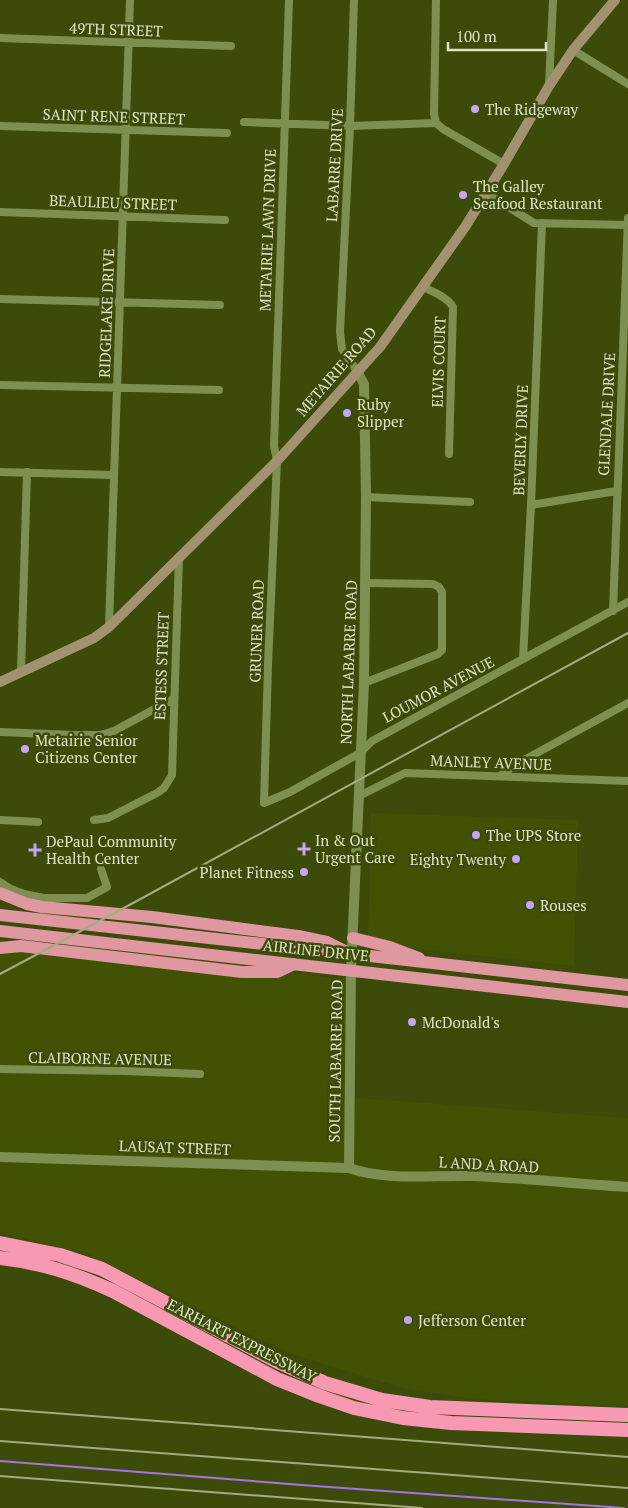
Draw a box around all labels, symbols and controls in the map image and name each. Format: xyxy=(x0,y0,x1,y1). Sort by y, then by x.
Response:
street label: 49TH STREET xyxy=(69,17,163,41)
scale bar xyxy=(448,20,546,52)
text: 100 m xyxy=(456,26,497,46)
place label: The Ridgeway xyxy=(485,99,579,119)
marker: The Ridgeway xyxy=(469,103,481,115)
street label: SAINT RENE STREET xyxy=(42,104,186,128)
street label: LABARRE DRIVE xyxy=(321,108,347,222)
street label: METAIRIE LAWN DRIVE xyxy=(254,148,280,312)
place label: The Galley Seafood Restaurant xyxy=(473,176,603,213)
marker: The Galley Seafood Restaurant xyxy=(457,189,469,201)
street label: BEAULIEU STREET xyxy=(49,190,177,214)
street label: RIDGELAKE DRIVE xyxy=(94,248,118,378)
street label: ELVIS COURT xyxy=(426,316,450,408)
street label: METAIRIE ROAD xyxy=(291,322,381,420)
street label: GLENDALE DRIVE xyxy=(593,352,619,476)
street label: BEVERLY DRIVE xyxy=(508,384,532,496)
place label: Ruby Slipper xyxy=(357,394,405,431)
marker: Ruby Slipper xyxy=(341,407,353,419)
street label: GRUNER ROAD xyxy=(244,579,268,683)
street label: NORTH LABARRE ROAD xyxy=(335,579,361,745)
street label: ESTESS STREET xyxy=(149,612,173,720)
street label: LOUMOR AVENUE xyxy=(379,651,497,727)
place label: Metairie Senior Citizens Center xyxy=(35,730,138,767)
marker: Metairie Senior Citizens Center xyxy=(19,743,31,755)
street label: MANLEY AVENUE xyxy=(430,750,552,774)
place label: The UPS Store xyxy=(486,825,581,845)
marker: The UPS Store xyxy=(470,829,482,841)
place label: In & Out Urgent Care xyxy=(315,830,395,867)
place label: DePaul Community Health Center xyxy=(46,831,177,868)
marker: In & Out Urgent Care xyxy=(297,842,311,856)
marker: DePaul Community Health Center xyxy=(28,843,42,857)
place label: Eighty Twenty xyxy=(410,849,506,869)
marker: Eighty Twenty xyxy=(510,853,522,865)
place label: Planet Fitness xyxy=(200,862,294,882)
marker: Planet Fitness xyxy=(298,866,310,878)
place label: Rouses xyxy=(540,895,587,915)
marker: Rouses xyxy=(524,899,536,911)
street label: AIRLINE DRIVE xyxy=(262,934,370,966)
street label: SOUTH LABARRE ROAD xyxy=(324,979,346,1143)
place label: McDonald's xyxy=(422,1012,500,1032)
marker: McDonald's xyxy=(406,1016,418,1028)
street label: CLAIBORNE AVENUE xyxy=(28,1047,172,1069)
street label: LAUSAT STREET xyxy=(119,1135,231,1159)
street label: L AND A ROAD xyxy=(438,1151,540,1177)
street label: EARHART EXPRESSWAY xyxy=(164,1294,320,1386)
place label: Jefferson Center xyxy=(418,1310,526,1330)
marker: Jefferson Center xyxy=(402,1314,414,1326)

